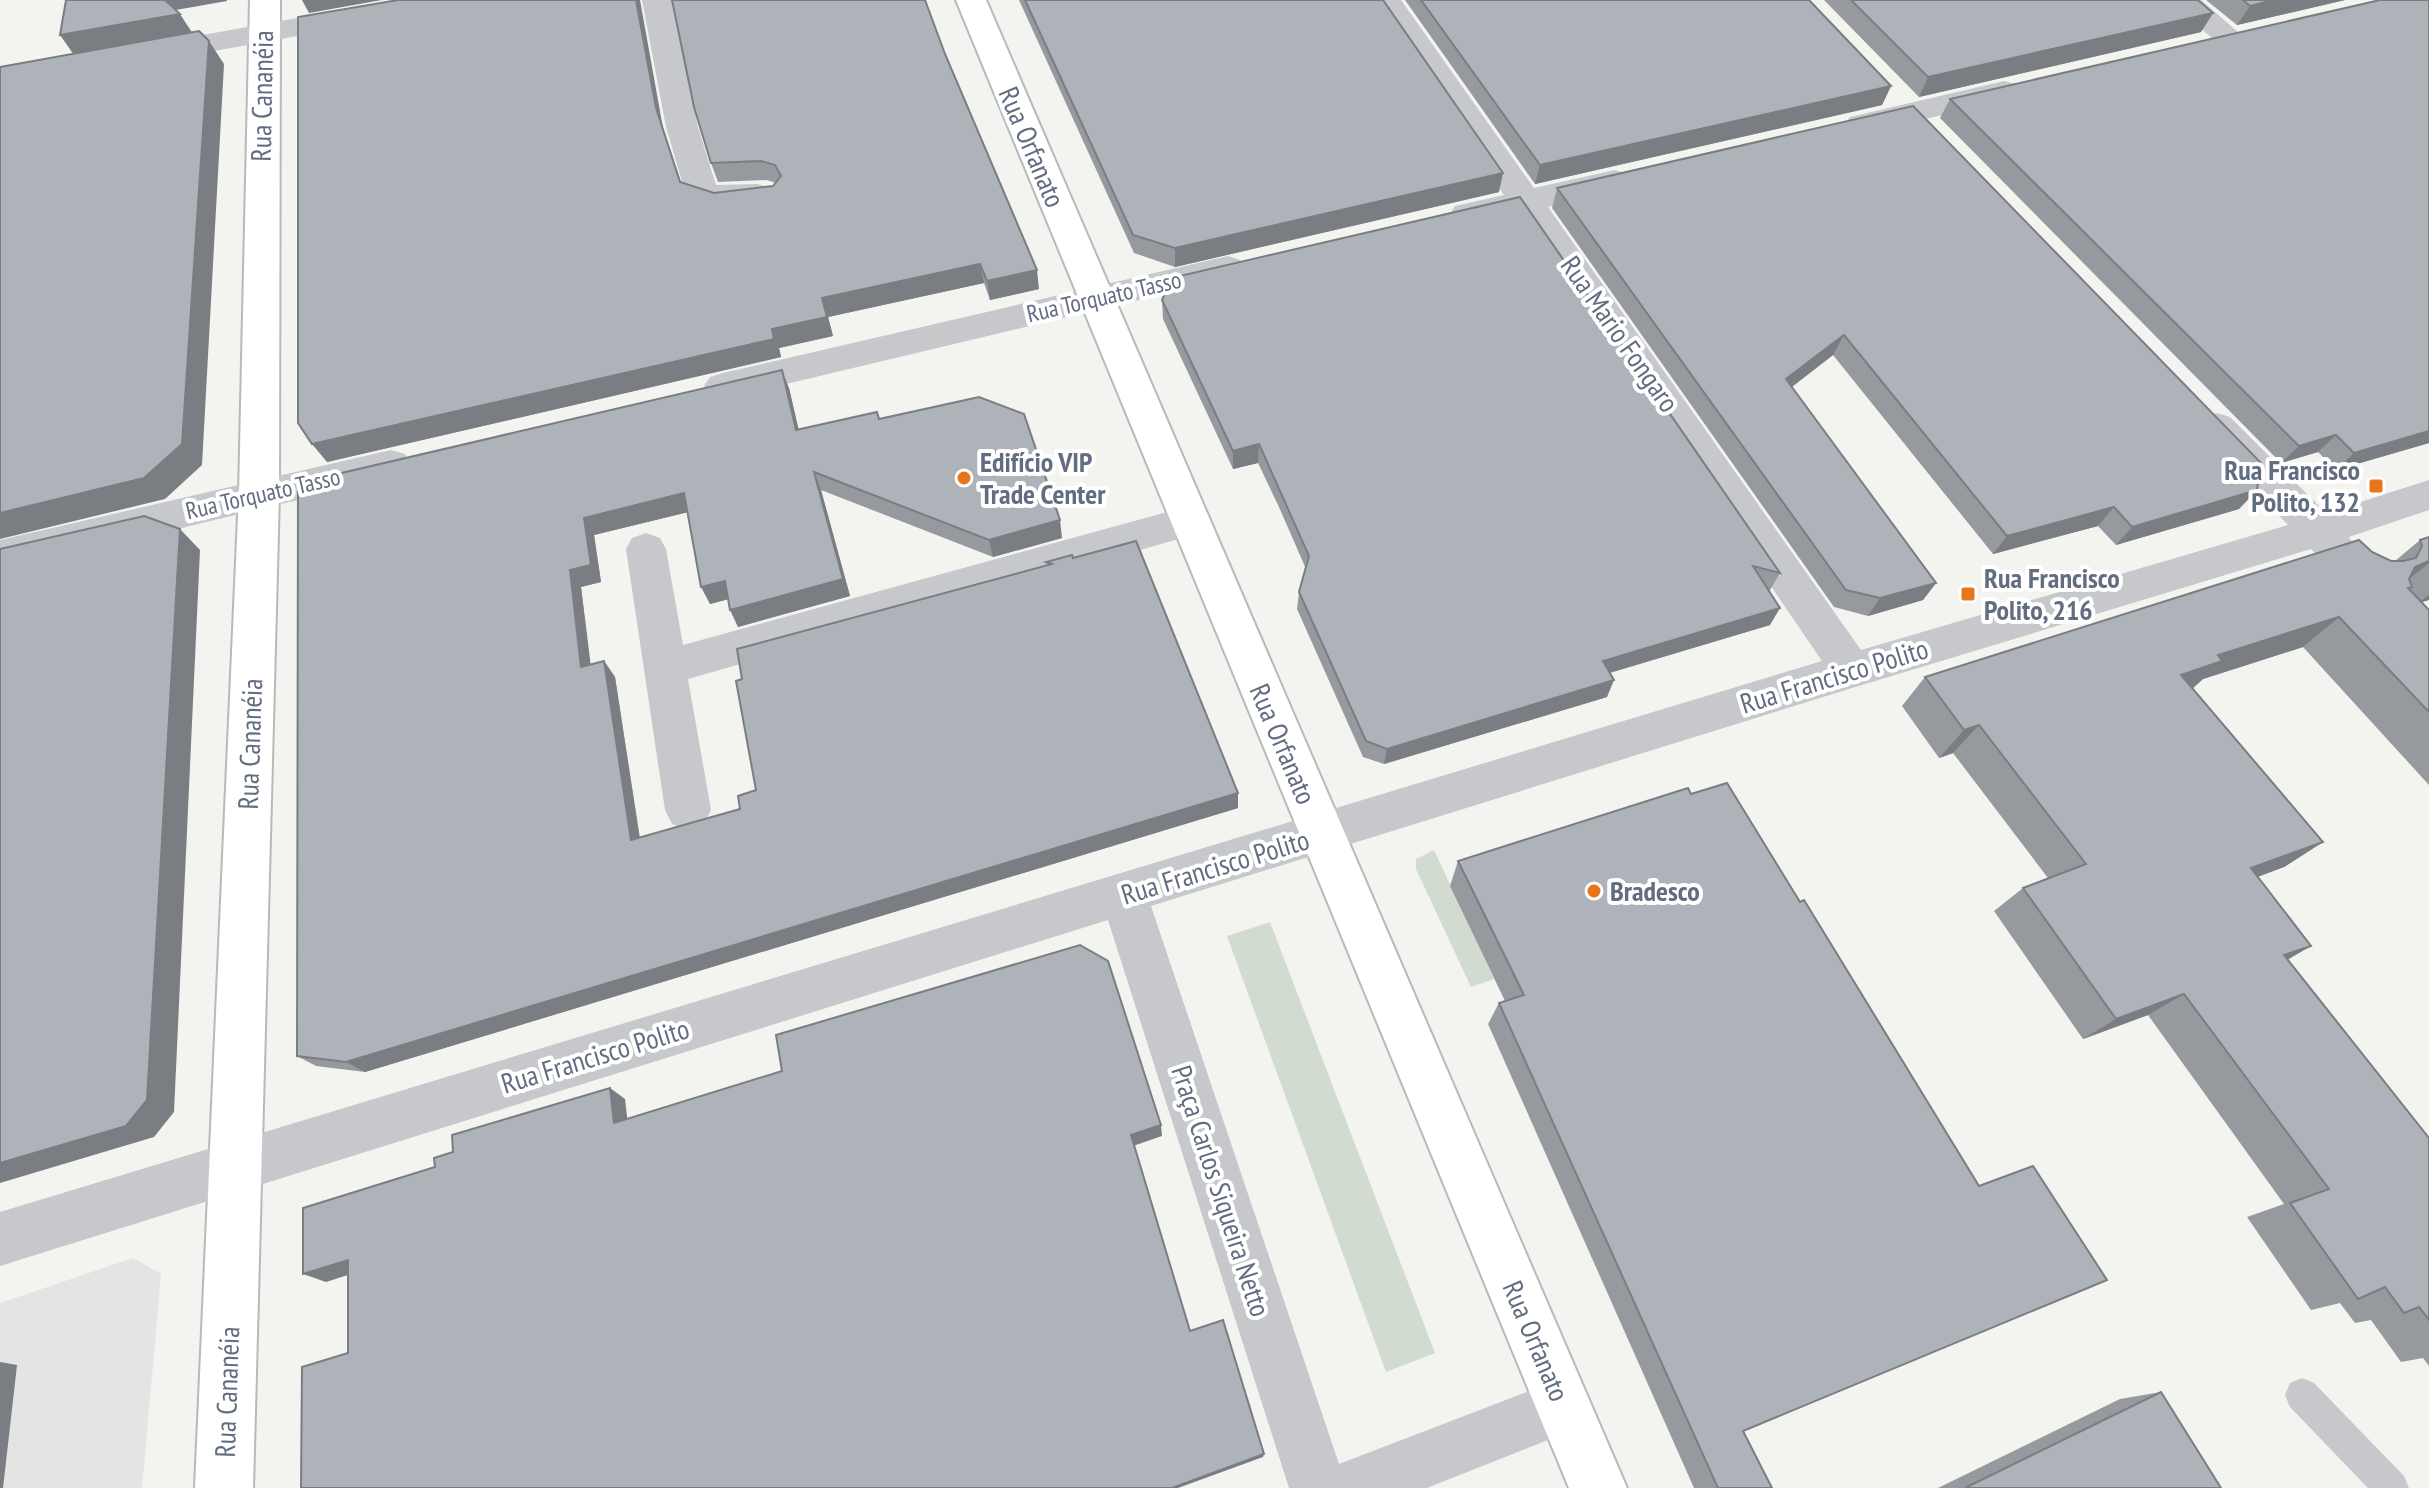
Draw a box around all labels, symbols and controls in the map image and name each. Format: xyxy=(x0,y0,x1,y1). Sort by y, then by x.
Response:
street label: Rua Cananéia xyxy=(242,30,281,162)
street label: Rua Orfanato xyxy=(991,81,1074,213)
street label: Rua Mario Fongaro xyxy=(1553,248,1688,419)
street label: Rua Torquato Tasso xyxy=(1024,264,1184,329)
place label: Edifício VIP Trade Center xyxy=(980,443,1106,512)
place label: Rua Francisco Polito, 132 xyxy=(2224,451,2360,520)
street label: Rua Torquato Tasso xyxy=(183,461,343,526)
marker: Edifício VIP Trade Center xyxy=(955,469,973,487)
marker: Rua Francisco Polito, 132 xyxy=(2367,477,2385,495)
place label: Rua Francisco Polito, 216 xyxy=(1984,559,2120,628)
marker: Rua Francisco Polito, 216 xyxy=(1959,585,1977,603)
street label: Rua Francisco Polito xyxy=(1735,629,1932,722)
street label: Rua Cananéia xyxy=(229,678,270,810)
street label: Rua Orfanato xyxy=(1242,678,1325,810)
street label: Rua Francisco Polito xyxy=(1116,820,1313,913)
place label: Bradesco xyxy=(1610,872,1700,909)
marker: Bradesco xyxy=(1585,882,1603,900)
street label: Rua Francisco Polito xyxy=(496,1009,693,1102)
street label: Praça Carlos Siqueira Netto xyxy=(1163,1061,1280,1321)
street label: Rua Orfanato xyxy=(1495,1275,1578,1407)
street label: Rua Cananéia xyxy=(206,1326,247,1458)

